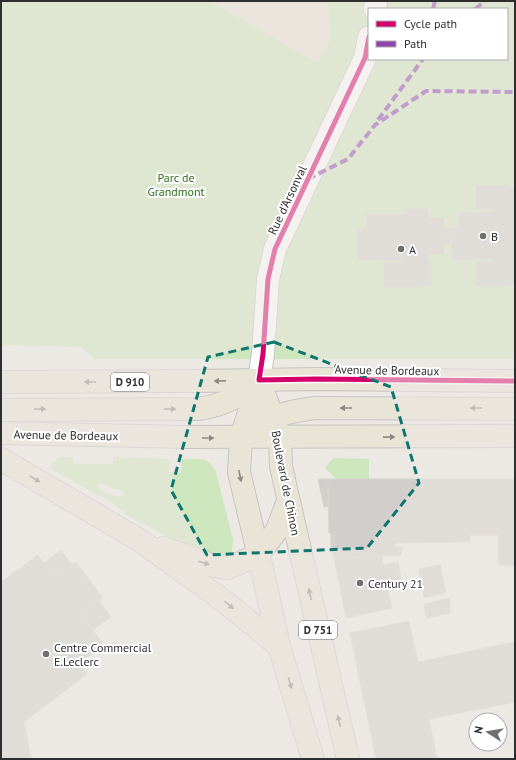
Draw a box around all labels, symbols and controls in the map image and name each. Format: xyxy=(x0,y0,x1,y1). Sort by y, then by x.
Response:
legend xyxy=(368,8,508,60)
text: Cycle path xyxy=(404,16,457,31)
text: Path xyxy=(404,36,427,51)
street label: Rue d'Arsonval xyxy=(264,162,310,237)
park label: Parc de Grandmont xyxy=(147,170,205,199)
place label: B xyxy=(491,229,498,244)
marker: B xyxy=(478,231,488,241)
place label: A xyxy=(409,242,416,257)
marker: A xyxy=(396,244,406,254)
street label: Avenue de Bordeaux xyxy=(334,362,440,378)
road number: D 910 xyxy=(111,373,149,391)
one-way arrow xyxy=(213,378,226,384)
one-way arrow xyxy=(83,379,96,385)
one-way arrow xyxy=(339,405,352,411)
one-way arrow xyxy=(470,405,482,412)
one-way arrow xyxy=(34,406,47,412)
one-way arrow xyxy=(164,406,177,412)
street label: Avenue de Bordeaux xyxy=(13,427,119,443)
street label: Boulevard de Chinon xyxy=(268,429,304,537)
one-way arrow xyxy=(383,434,396,440)
one-way arrow xyxy=(202,435,215,441)
one-way arrow xyxy=(237,470,243,483)
one-way arrow xyxy=(29,476,40,483)
one-way arrow xyxy=(199,560,211,566)
place label: Century 21 xyxy=(368,576,423,591)
marker: Century 21 xyxy=(355,578,365,588)
one-way arrow xyxy=(307,588,313,600)
one-way arrow xyxy=(224,601,234,610)
road number: D 751 xyxy=(299,621,337,639)
place label: Centre Commercial E.Leclerc xyxy=(54,640,152,669)
marker: Centre Commercial E.Leclerc xyxy=(41,649,51,659)
one-way arrow xyxy=(287,677,293,689)
north arrow xyxy=(468,712,508,752)
one-way arrow xyxy=(336,715,342,727)
text: N xyxy=(471,725,486,735)

